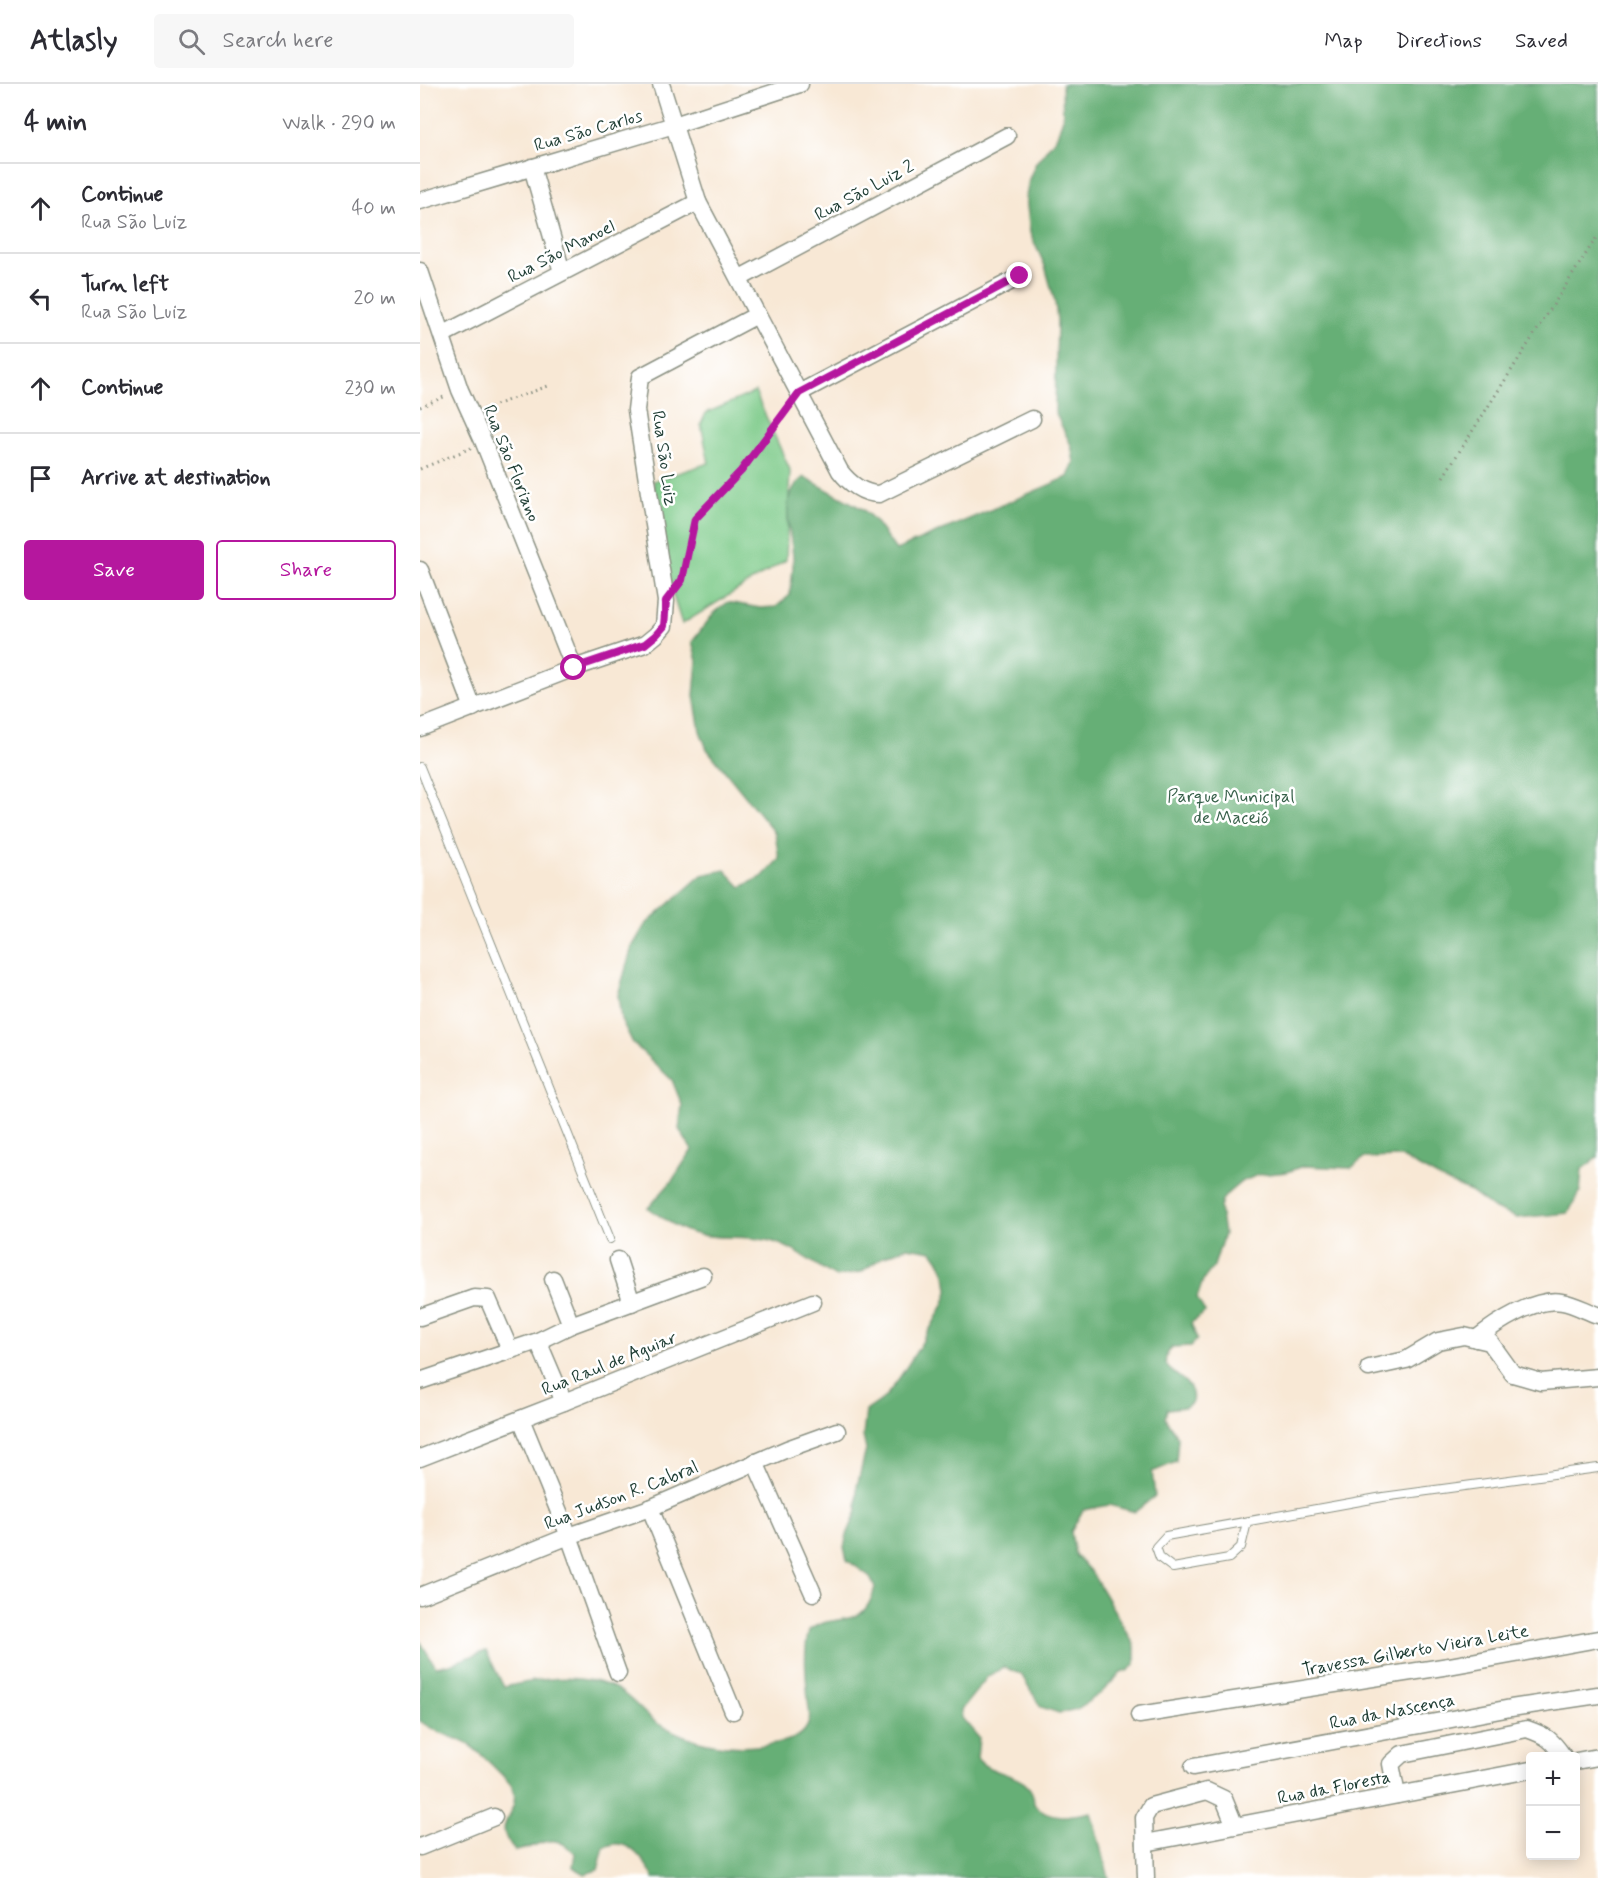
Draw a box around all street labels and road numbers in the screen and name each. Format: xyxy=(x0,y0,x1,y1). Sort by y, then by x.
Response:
street label: Rua São Carlos xyxy=(531,104,645,158)
street label: Rua São Luiz 2 xyxy=(811,155,919,227)
street label: Rua São Manoel xyxy=(504,215,619,289)
street label: Rua São Floriano xyxy=(477,401,545,525)
street label: Rua São Luiz xyxy=(645,409,683,508)
street label: Rua Raul de Aguiar xyxy=(538,1326,681,1402)
street label: Rua Judson R. Cabral xyxy=(541,1455,702,1536)
street label: Travessa Gilberto Vieira Leite xyxy=(1300,1619,1531,1683)
street label: Rua da Nascença xyxy=(1328,1688,1457,1736)
street label: Rua da Floresta xyxy=(1276,1765,1393,1811)

